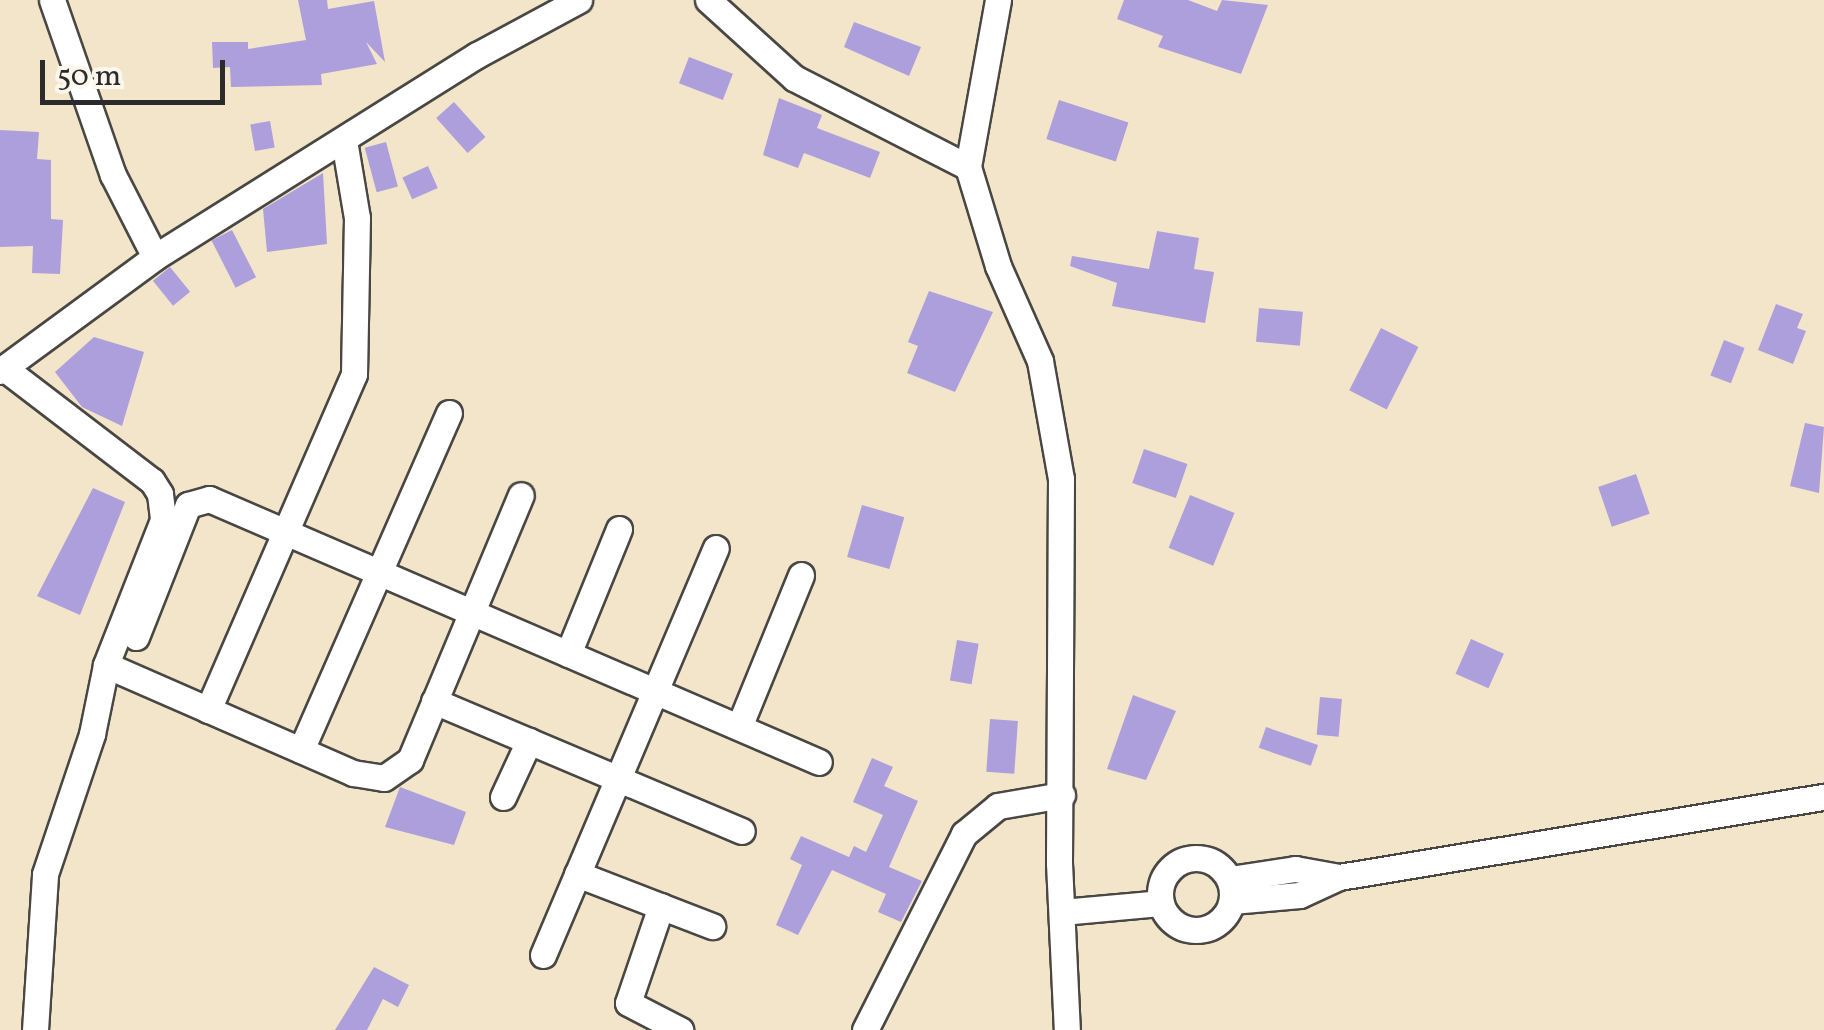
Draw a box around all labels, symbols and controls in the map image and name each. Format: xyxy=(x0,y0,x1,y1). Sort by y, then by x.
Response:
scale bar xyxy=(45,40,230,102)
text: 50 m xyxy=(57,56,121,98)

